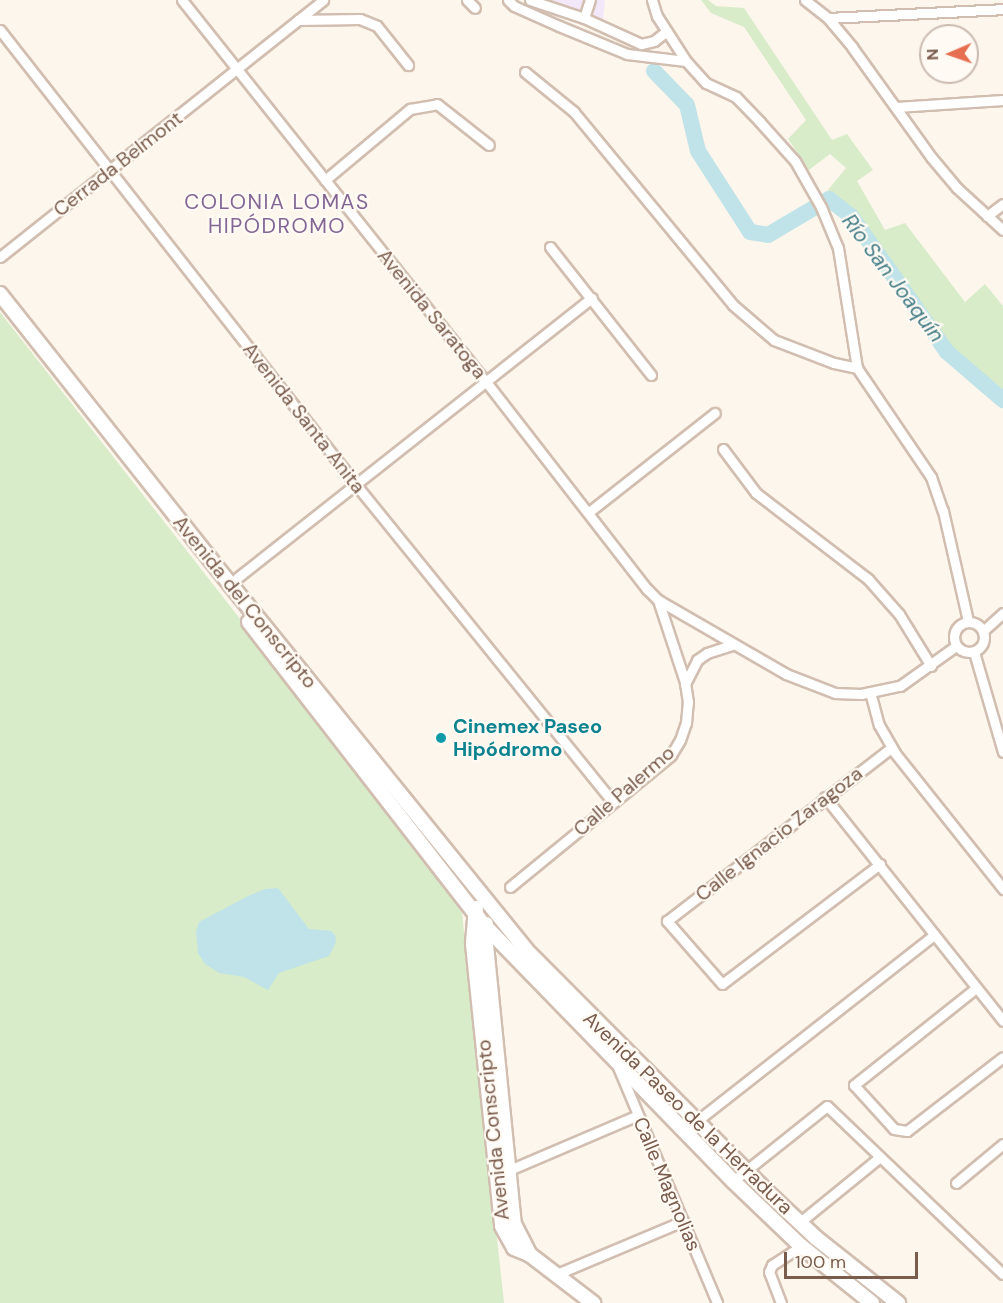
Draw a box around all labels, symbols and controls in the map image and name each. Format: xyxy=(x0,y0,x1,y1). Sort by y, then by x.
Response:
north arrow xyxy=(919,24,979,84)
text: N xyxy=(922,48,943,61)
street label: Cerrada Belmont xyxy=(49,106,187,222)
district label: COLONIA LOMAS HIPÓDROMO xyxy=(184,189,370,239)
water label: Río San Joaquín xyxy=(837,209,949,347)
street label: Avenida Saratoga xyxy=(372,244,492,384)
street label: Avenida Santa Anita xyxy=(238,338,370,498)
street label: Avenida del Conscripto xyxy=(168,511,322,693)
place label: Cinemex Paseo Hipódromo xyxy=(453,714,602,761)
marker: Cinemex Paseo Hipódromo xyxy=(434,731,448,745)
street label: Calle Palermo xyxy=(569,741,679,841)
street label: Calle Ignacio Zaragoza xyxy=(691,761,867,907)
street label: Avenida Paseo de la Herradura xyxy=(578,1006,798,1220)
street label: Avenida Conscripto xyxy=(472,1038,514,1222)
street label: Calle Magnolias xyxy=(628,1113,706,1255)
scale bar xyxy=(787,1240,920,1278)
text: 100 m xyxy=(795,1250,846,1274)

